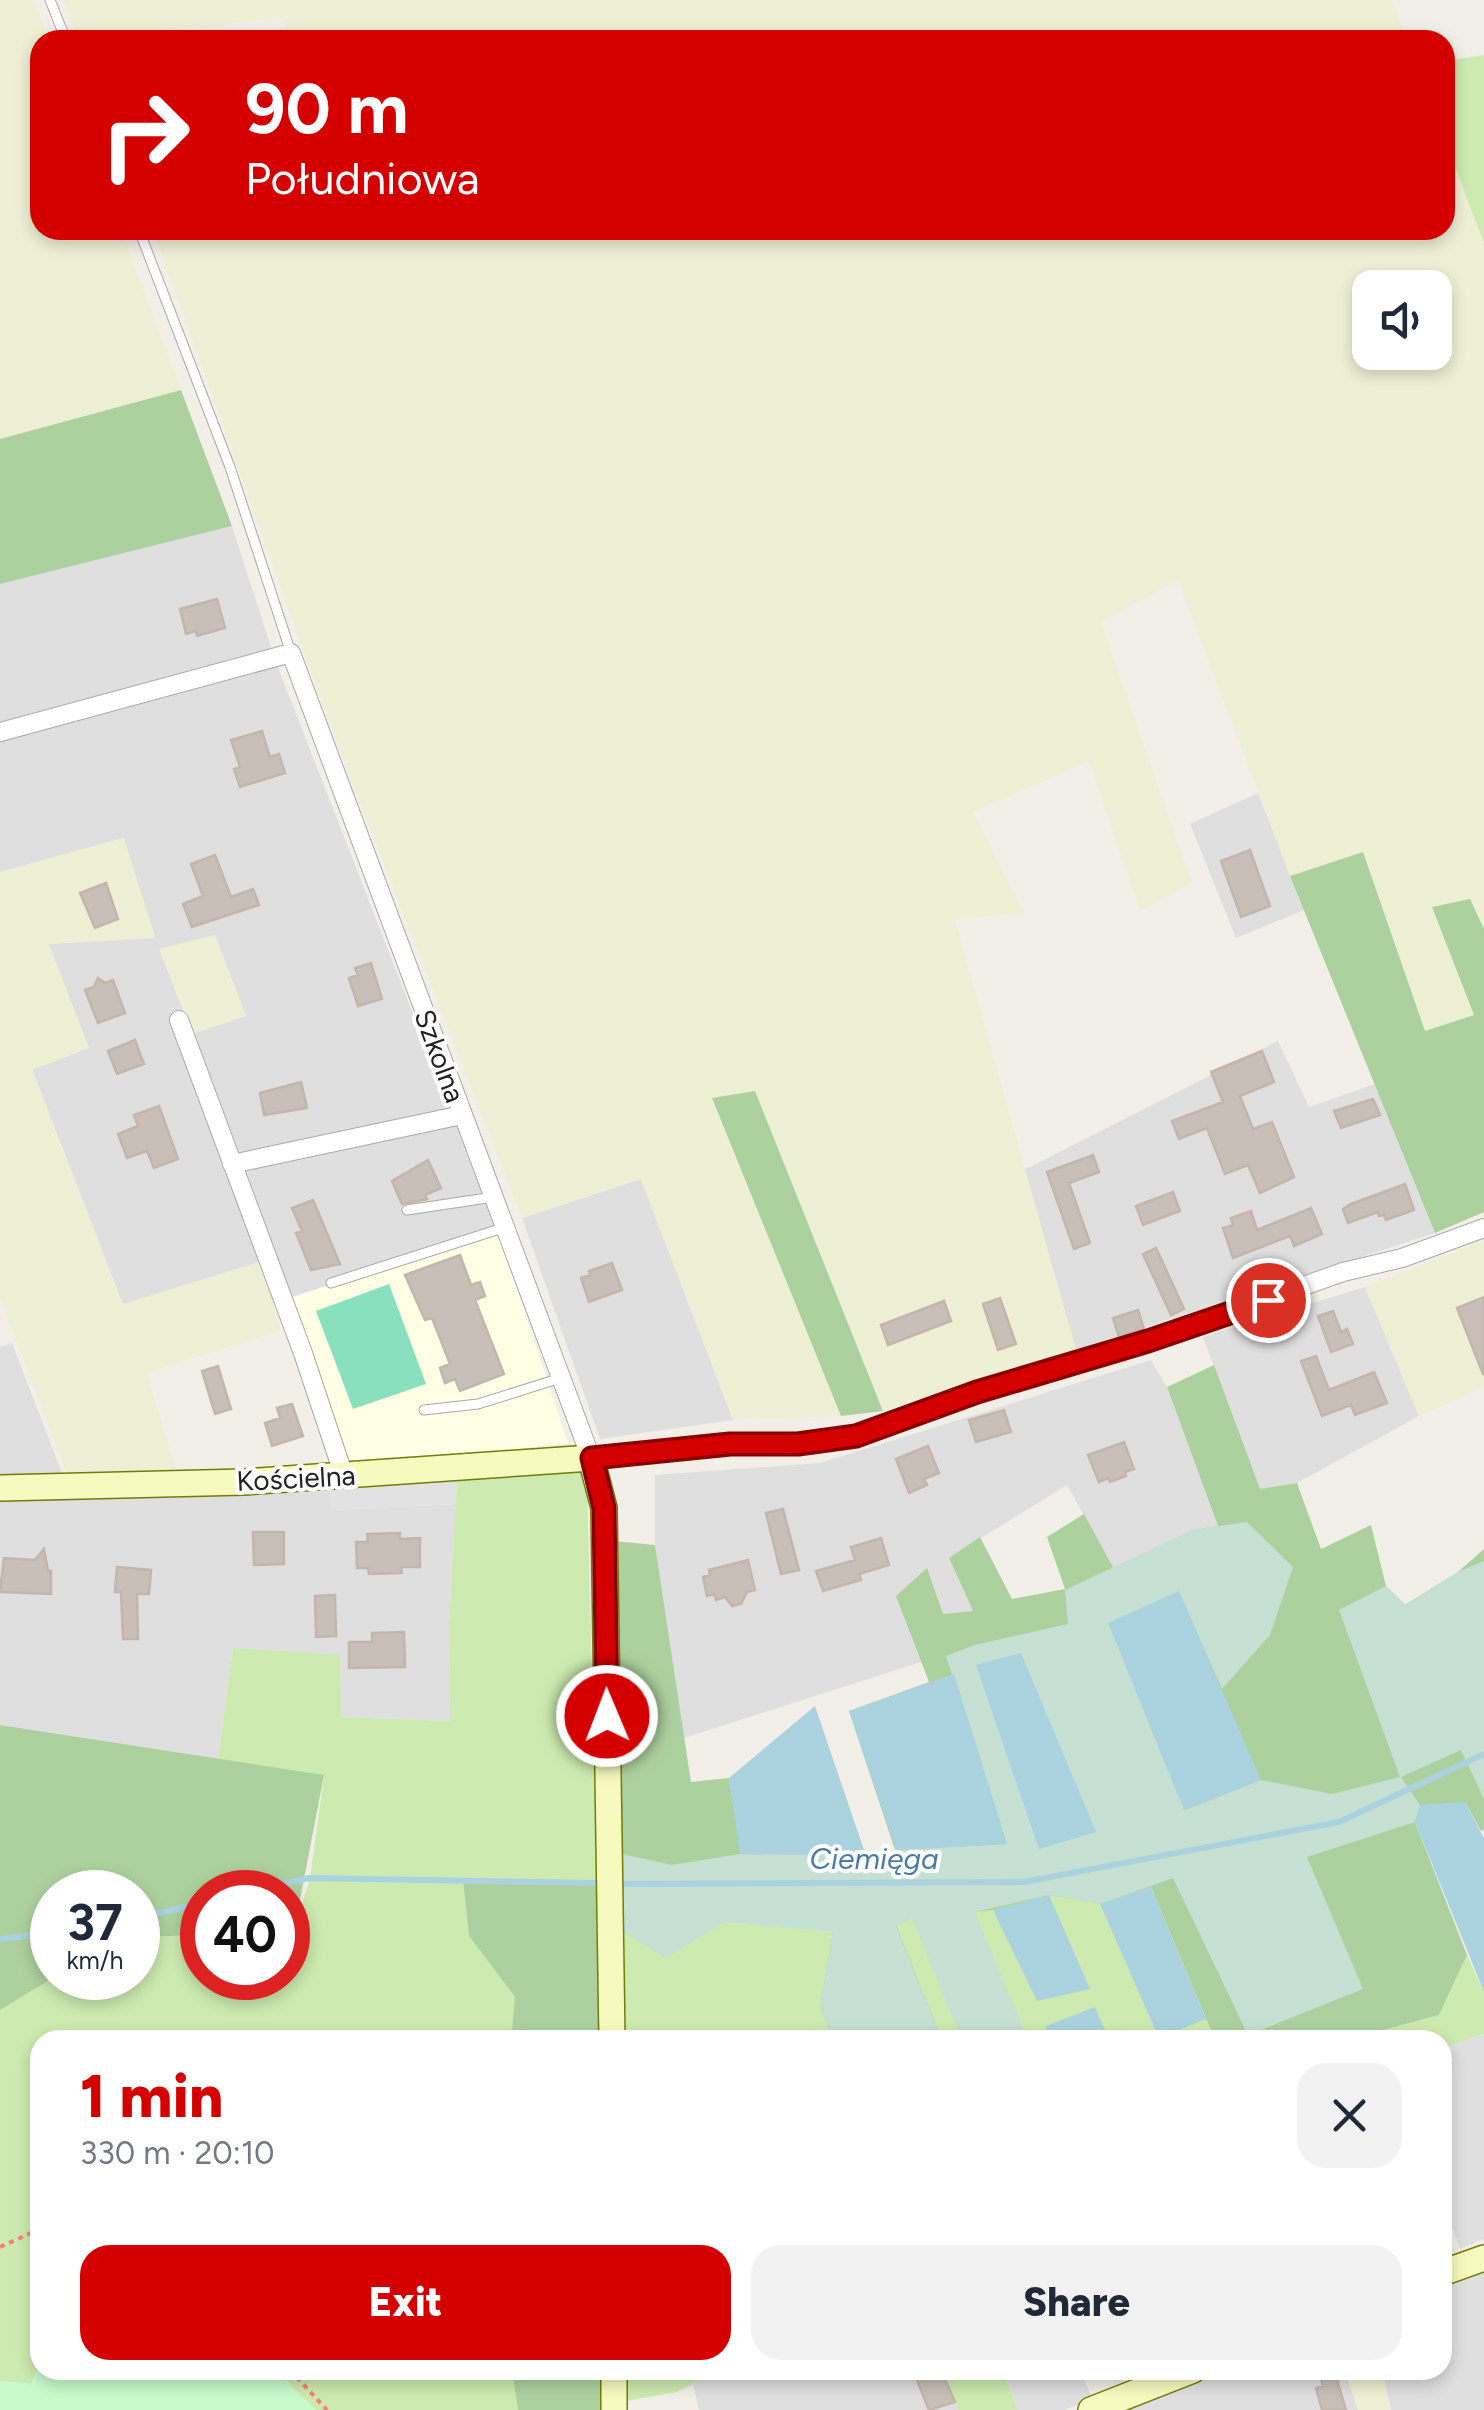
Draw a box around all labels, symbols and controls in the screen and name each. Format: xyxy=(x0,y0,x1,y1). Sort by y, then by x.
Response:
text: 90 m xyxy=(245,66,409,151)
icon: right xyxy=(80,70,210,200)
text: Południowa xyxy=(245,151,480,205)
map controls xyxy=(1352,270,1452,370)
button: sound xyxy=(1352,270,1452,370)
street label: Szkolna xyxy=(408,1005,472,1107)
pin xyxy=(1226,1258,1311,1343)
icon: arrive xyxy=(1241,1273,1296,1328)
street label: Kościelna xyxy=(236,1458,356,1498)
position arrow xyxy=(555,1664,659,1768)
water label: Ciemięga xyxy=(809,1840,939,1877)
speed limit sign: 40 xyxy=(180,1870,310,2000)
text: 37 xyxy=(67,1892,123,1953)
text: km/h xyxy=(66,1945,124,1975)
text: 1 min xyxy=(80,2060,223,2132)
button: close xyxy=(1297,2063,1402,2168)
text: 330 m · 20:10 xyxy=(80,2134,275,2172)
button: Exit xyxy=(80,2245,731,2360)
button: Share xyxy=(751,2245,1402,2360)

